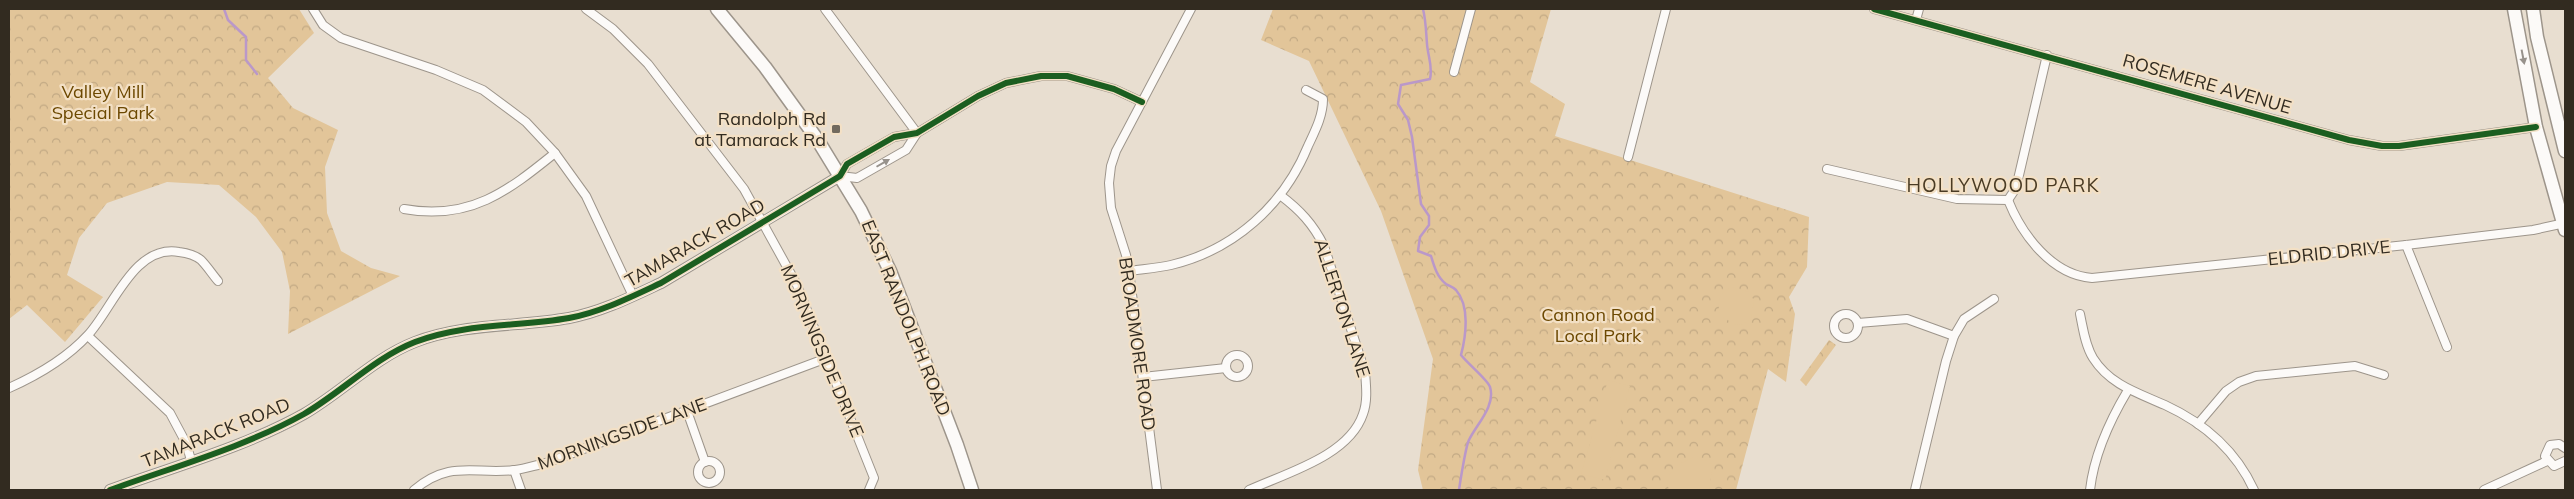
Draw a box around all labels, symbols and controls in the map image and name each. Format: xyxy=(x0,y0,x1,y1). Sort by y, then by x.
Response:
street label: ROSEMERE AVENUE xyxy=(2120,48,2294,119)
one-way arrow xyxy=(2519,49,2527,64)
park label: Valley Mill Special Park xyxy=(52,80,155,124)
place label: Randolph Rd at Tamarack Rd xyxy=(694,107,826,151)
marker: Randolph Rd at Tamarack Rd xyxy=(830,123,842,135)
one-way arrow xyxy=(876,159,889,168)
district label: HOLLYWOOD PARK xyxy=(1907,173,2099,197)
street label: TAMARACK ROAD xyxy=(621,193,769,292)
street label: EAST RANDOLPH ROAD xyxy=(857,217,956,419)
street label: ELDRID DRIVE xyxy=(2267,235,2391,270)
street label: ALLERTON LANE xyxy=(1309,236,1376,380)
street label: BROADMORE ROAD xyxy=(1114,256,1161,432)
street label: MORNINGSIDE DRIVE xyxy=(776,261,869,440)
park label: Cannon Road Local Park xyxy=(1541,303,1655,347)
street label: TAMARACK ROAD xyxy=(138,392,293,473)
street label: MORNINGSIDE LANE xyxy=(534,392,709,475)

